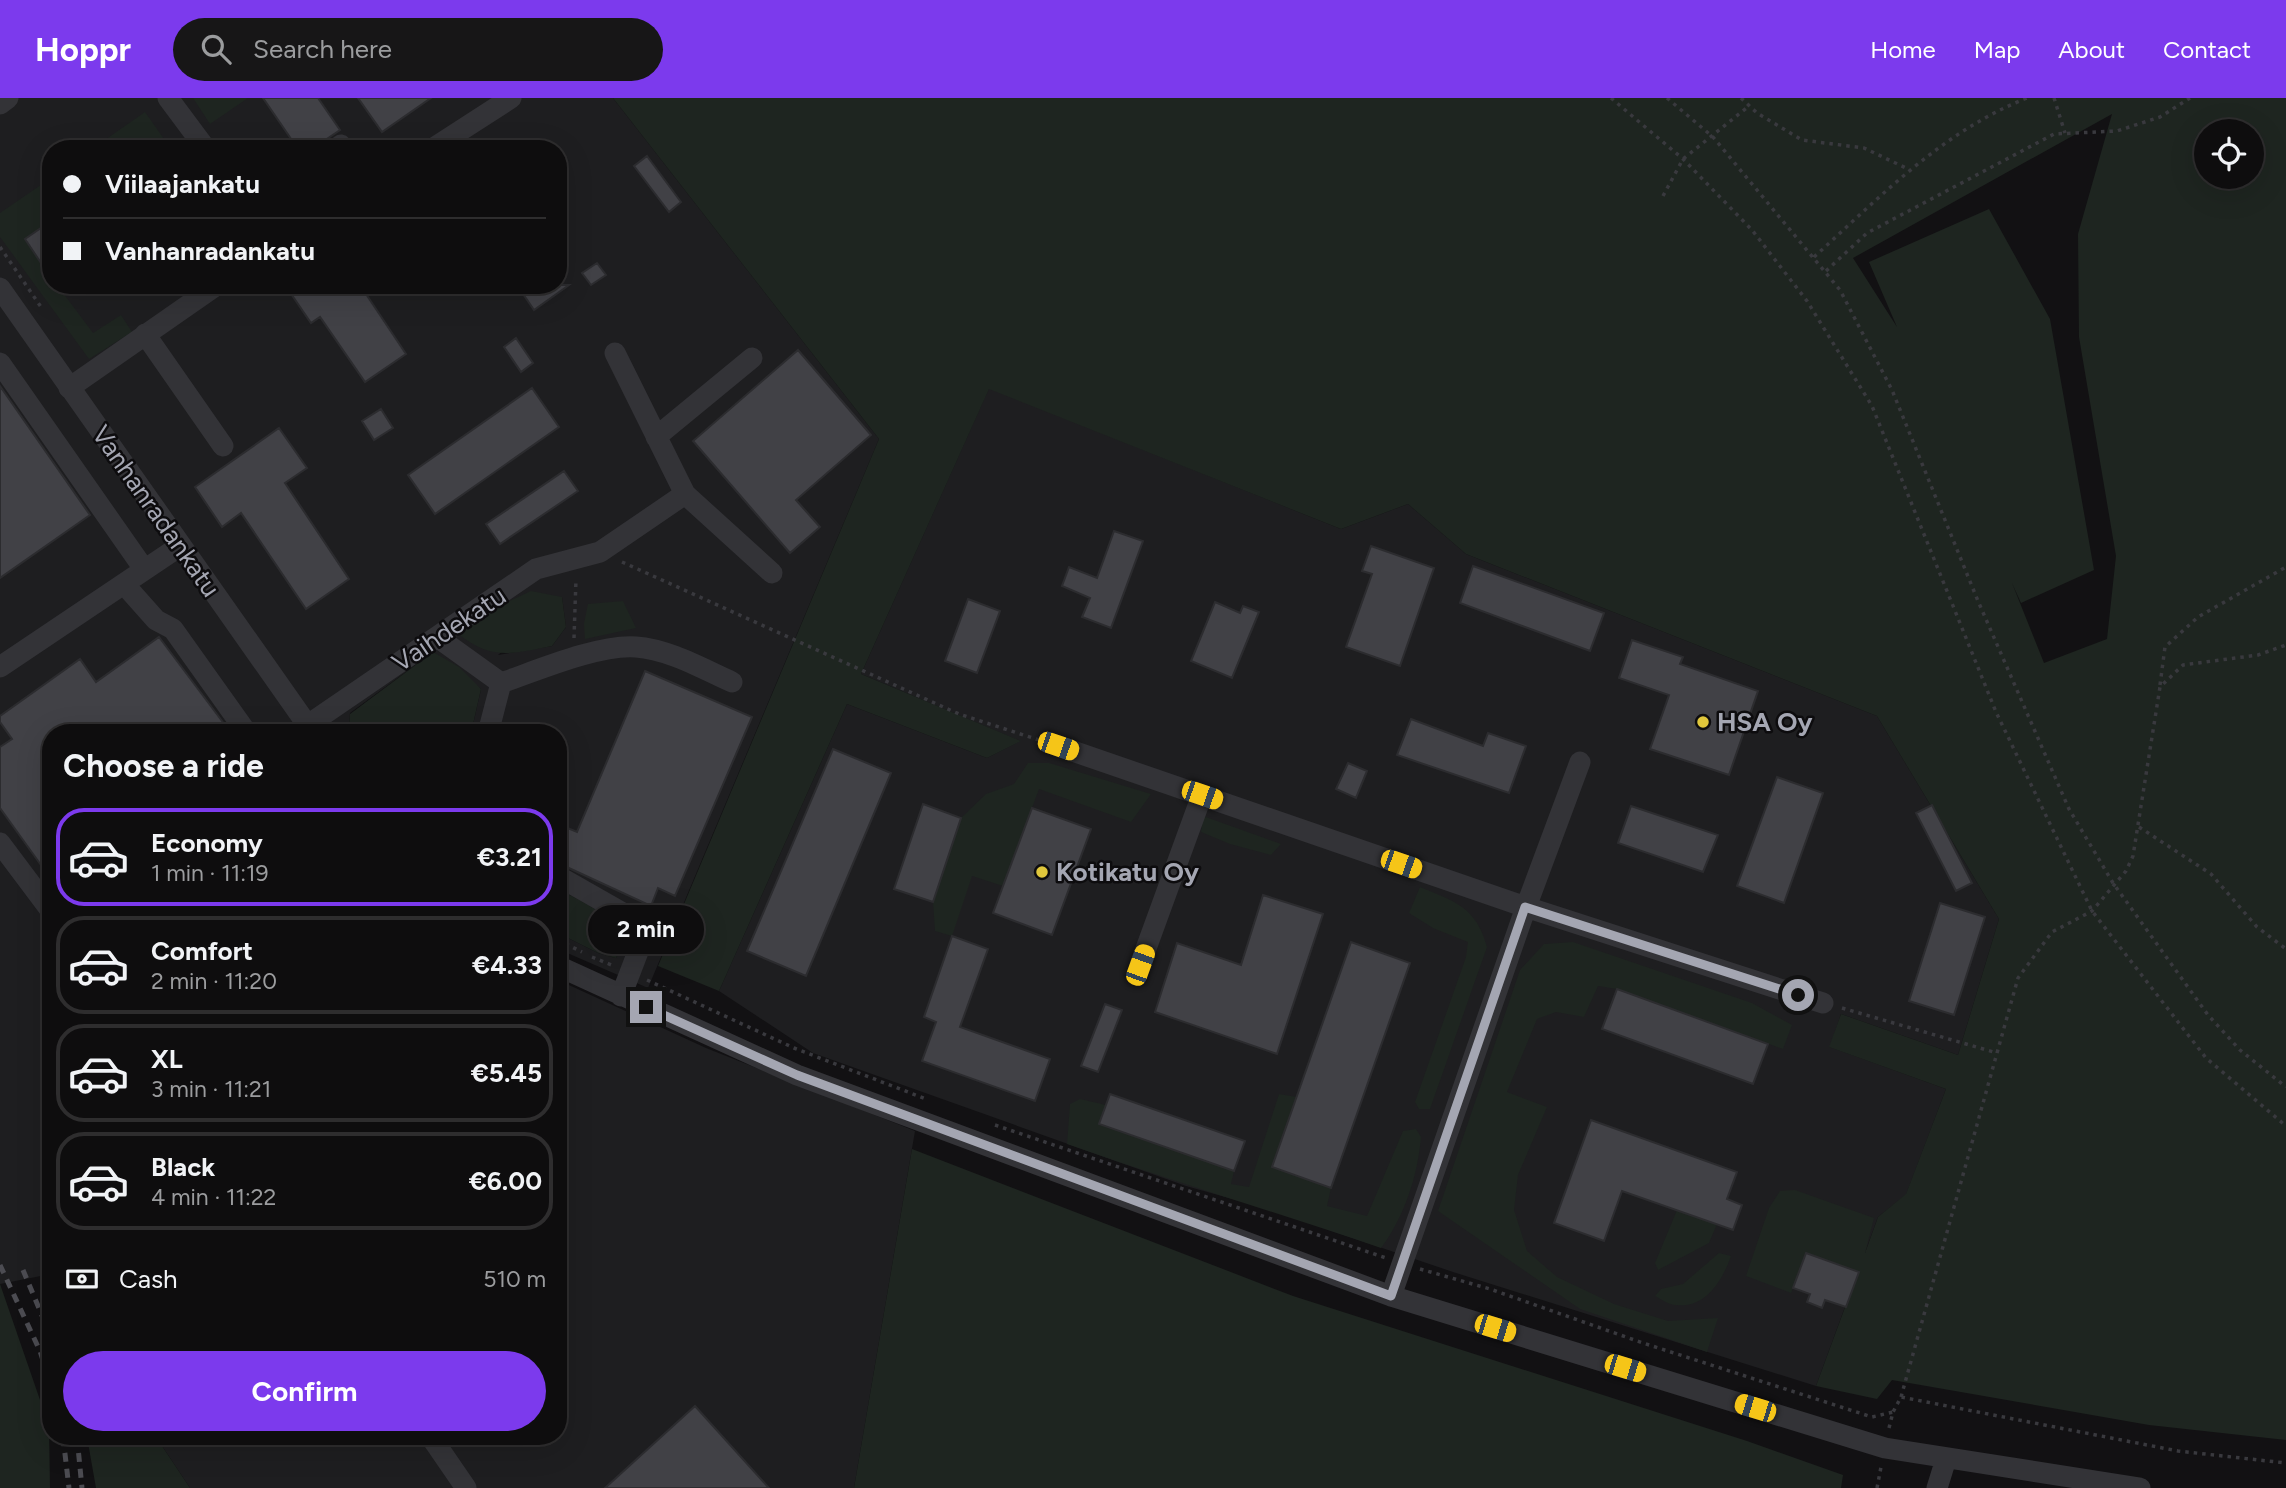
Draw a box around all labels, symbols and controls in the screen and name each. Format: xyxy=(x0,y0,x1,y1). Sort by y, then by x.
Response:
search box xyxy=(173,18,663,81)
text: Hoppr xyxy=(35,30,131,69)
icon: search xyxy=(197,30,235,68)
text: Search here xyxy=(253,33,392,65)
text: Home xyxy=(1870,35,1936,64)
text: Map xyxy=(1974,35,2020,64)
text: About xyxy=(2058,35,2125,64)
text: Contact xyxy=(2163,35,2251,64)
map controls xyxy=(2194,119,2264,189)
button: locate xyxy=(2194,119,2264,189)
text: Viilaajankatu xyxy=(105,168,260,200)
text: Vanhanradankatu xyxy=(105,235,315,267)
street label: Vanhanradankatu xyxy=(85,419,227,603)
street label: Vaihdekatu xyxy=(386,579,512,679)
place label: HSA Oy xyxy=(1717,706,1812,738)
marker: HSA Oy xyxy=(1695,714,1711,730)
car xyxy=(1035,729,1082,763)
text: Choose a ride xyxy=(63,747,264,785)
car xyxy=(1179,778,1226,812)
icon: car xyxy=(67,826,130,889)
text: Economy xyxy=(151,827,263,859)
text: €3.21 xyxy=(477,841,542,873)
car xyxy=(1378,847,1425,881)
place label: Kotikatu Oy xyxy=(1056,856,1199,888)
text: 1 min · 11:19 xyxy=(151,859,268,887)
marker: Kotikatu Oy xyxy=(1034,864,1050,880)
callout: 2 min xyxy=(588,906,704,954)
text: 2 min xyxy=(617,915,675,943)
icon: car xyxy=(67,934,130,997)
text: Comfort xyxy=(151,935,253,967)
car xyxy=(1123,942,1158,988)
text: €4.33 xyxy=(472,949,542,981)
text: 2 min · 11:20 xyxy=(151,967,277,995)
route start xyxy=(1782,979,1814,1011)
route end xyxy=(630,991,662,1023)
icon: car xyxy=(67,1042,130,1105)
text: XL xyxy=(151,1043,183,1075)
text: €5.45 xyxy=(471,1057,542,1089)
text: 3 min · 11:21 xyxy=(151,1075,271,1103)
icon: car xyxy=(67,1150,130,1213)
text: Black xyxy=(151,1151,215,1183)
text: €6.00 xyxy=(469,1165,542,1197)
text: 4 min · 11:22 xyxy=(151,1183,276,1211)
icon: cash xyxy=(63,1260,101,1298)
text: Cash xyxy=(119,1263,178,1295)
text: 510 m xyxy=(483,1265,546,1293)
car xyxy=(1472,1312,1519,1344)
button: Confirm xyxy=(63,1351,546,1431)
car xyxy=(1602,1352,1649,1384)
car xyxy=(1732,1392,1779,1424)

